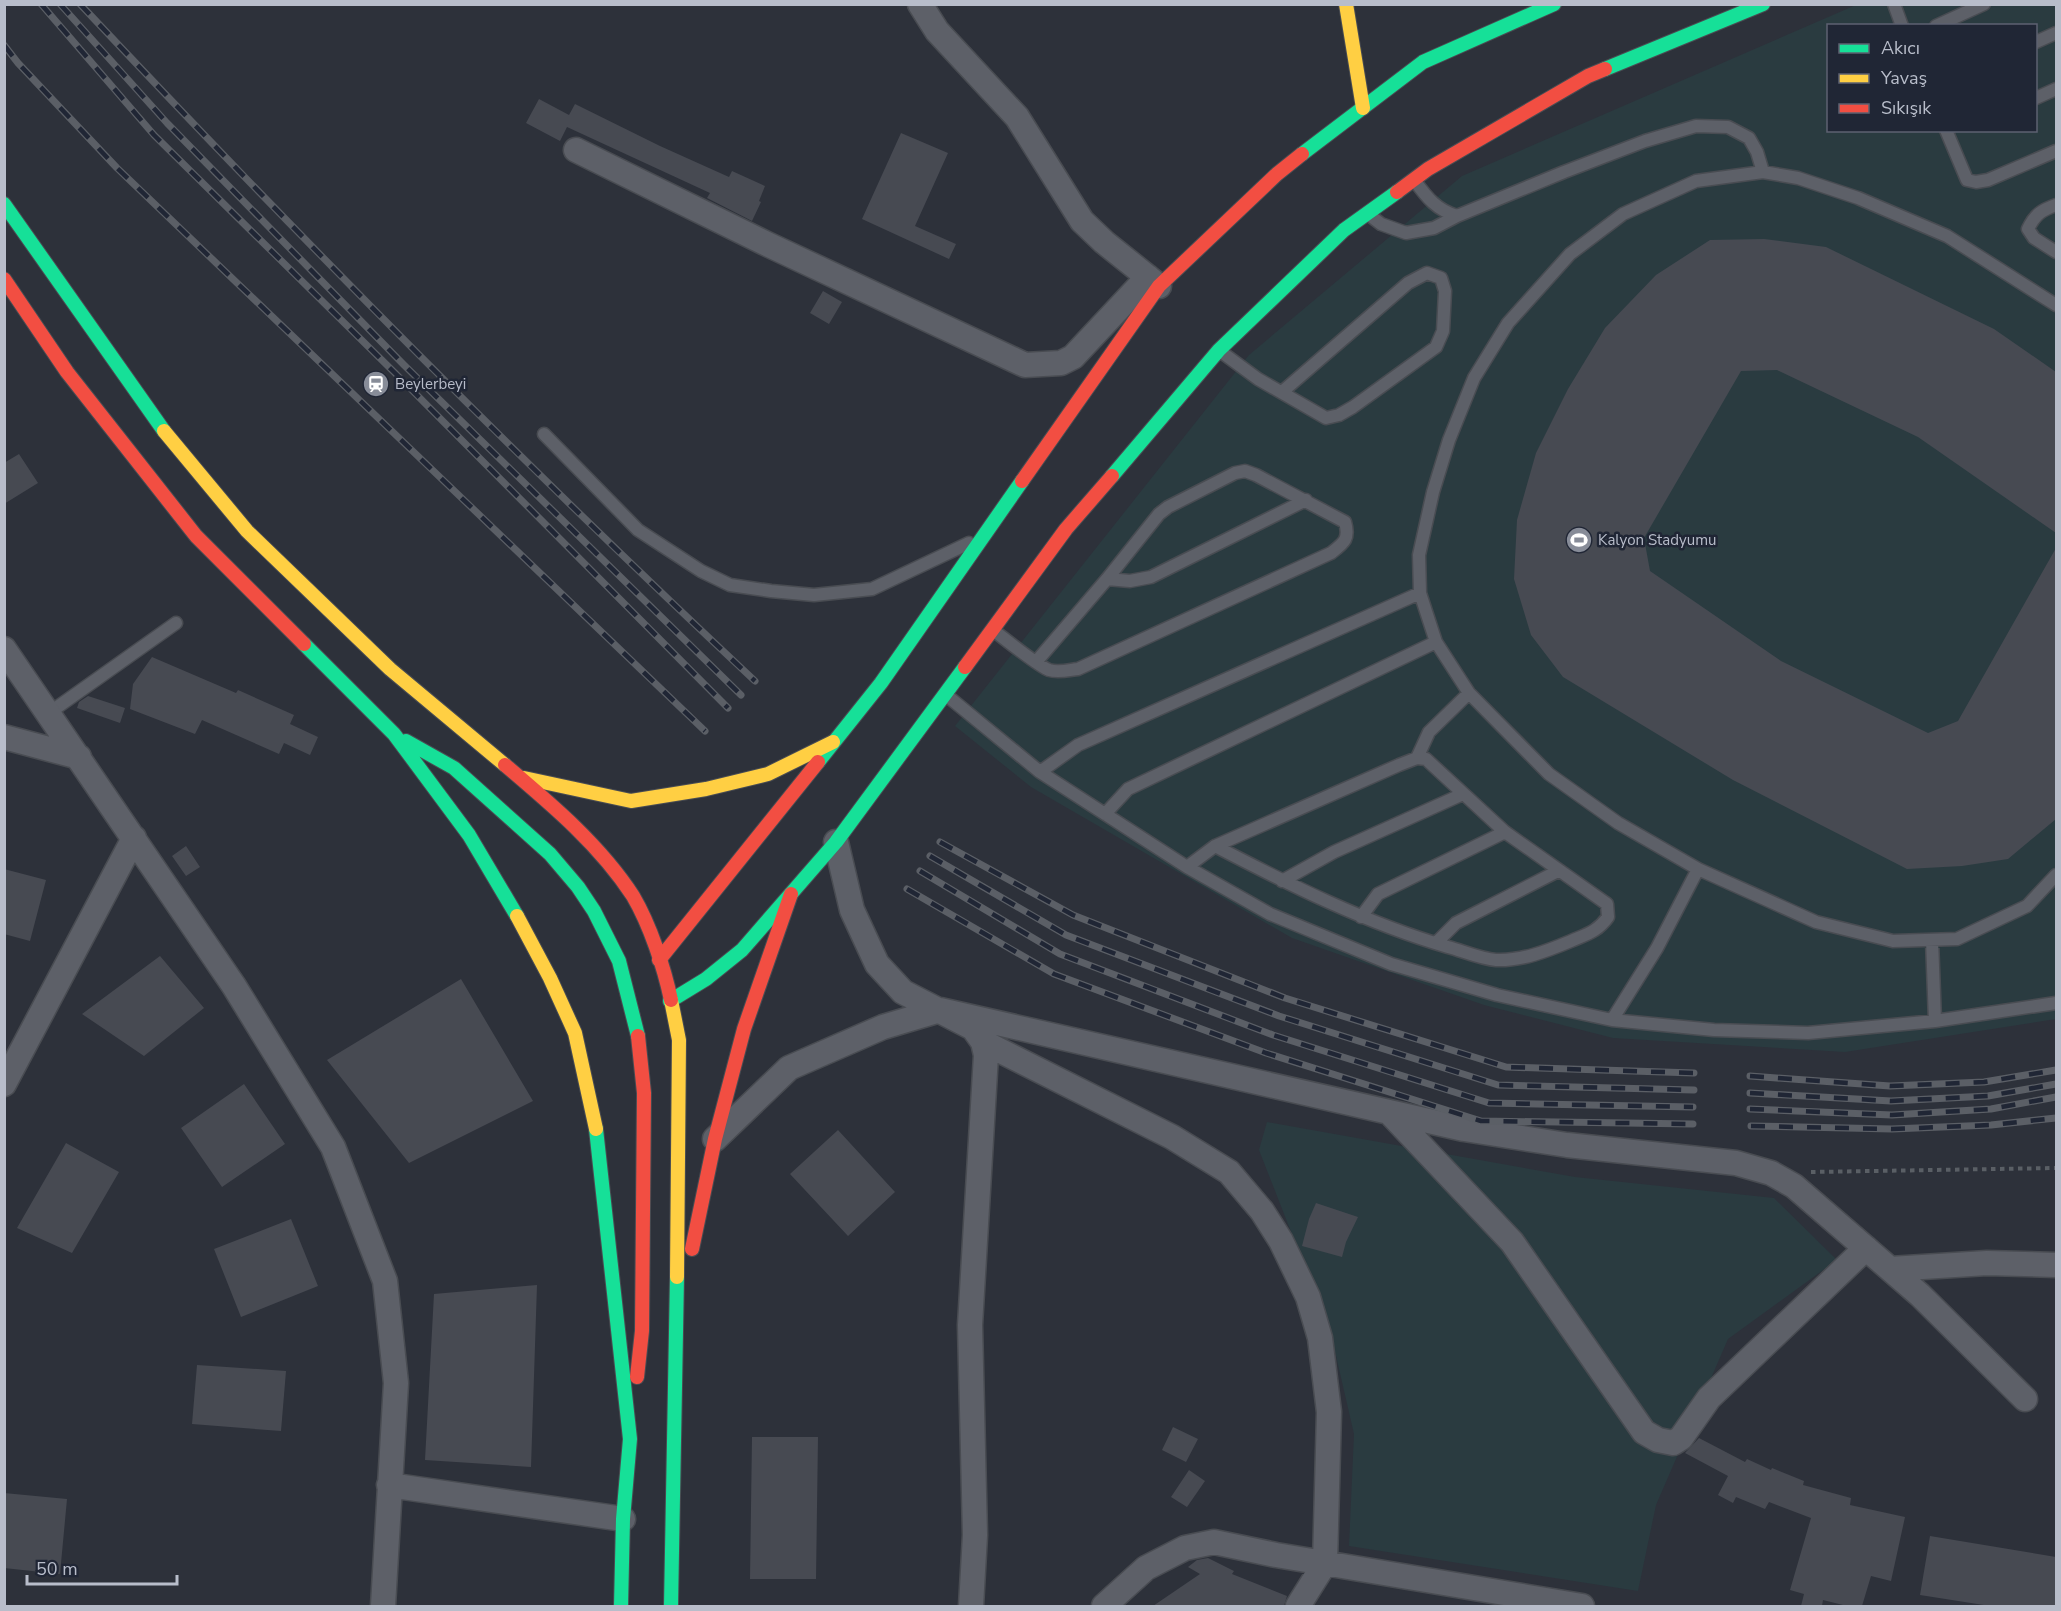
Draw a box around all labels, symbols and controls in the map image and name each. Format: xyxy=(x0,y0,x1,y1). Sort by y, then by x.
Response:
legend xyxy=(1827,24,2037,132)
text: Akıcı xyxy=(1881,36,1920,60)
text: Yavaş xyxy=(1880,66,1927,90)
text: Sıkışık xyxy=(1881,96,1932,120)
station icon: Beylerbeyi xyxy=(361,369,391,399)
place label: Beylerbeyi xyxy=(395,374,466,394)
sports icon: Kalyon Stadyumu xyxy=(1564,525,1594,555)
place label: Kalyon Stadyumu xyxy=(1598,530,1716,550)
scale bar xyxy=(27,1548,177,1586)
text: 50 m xyxy=(36,1557,78,1581)

